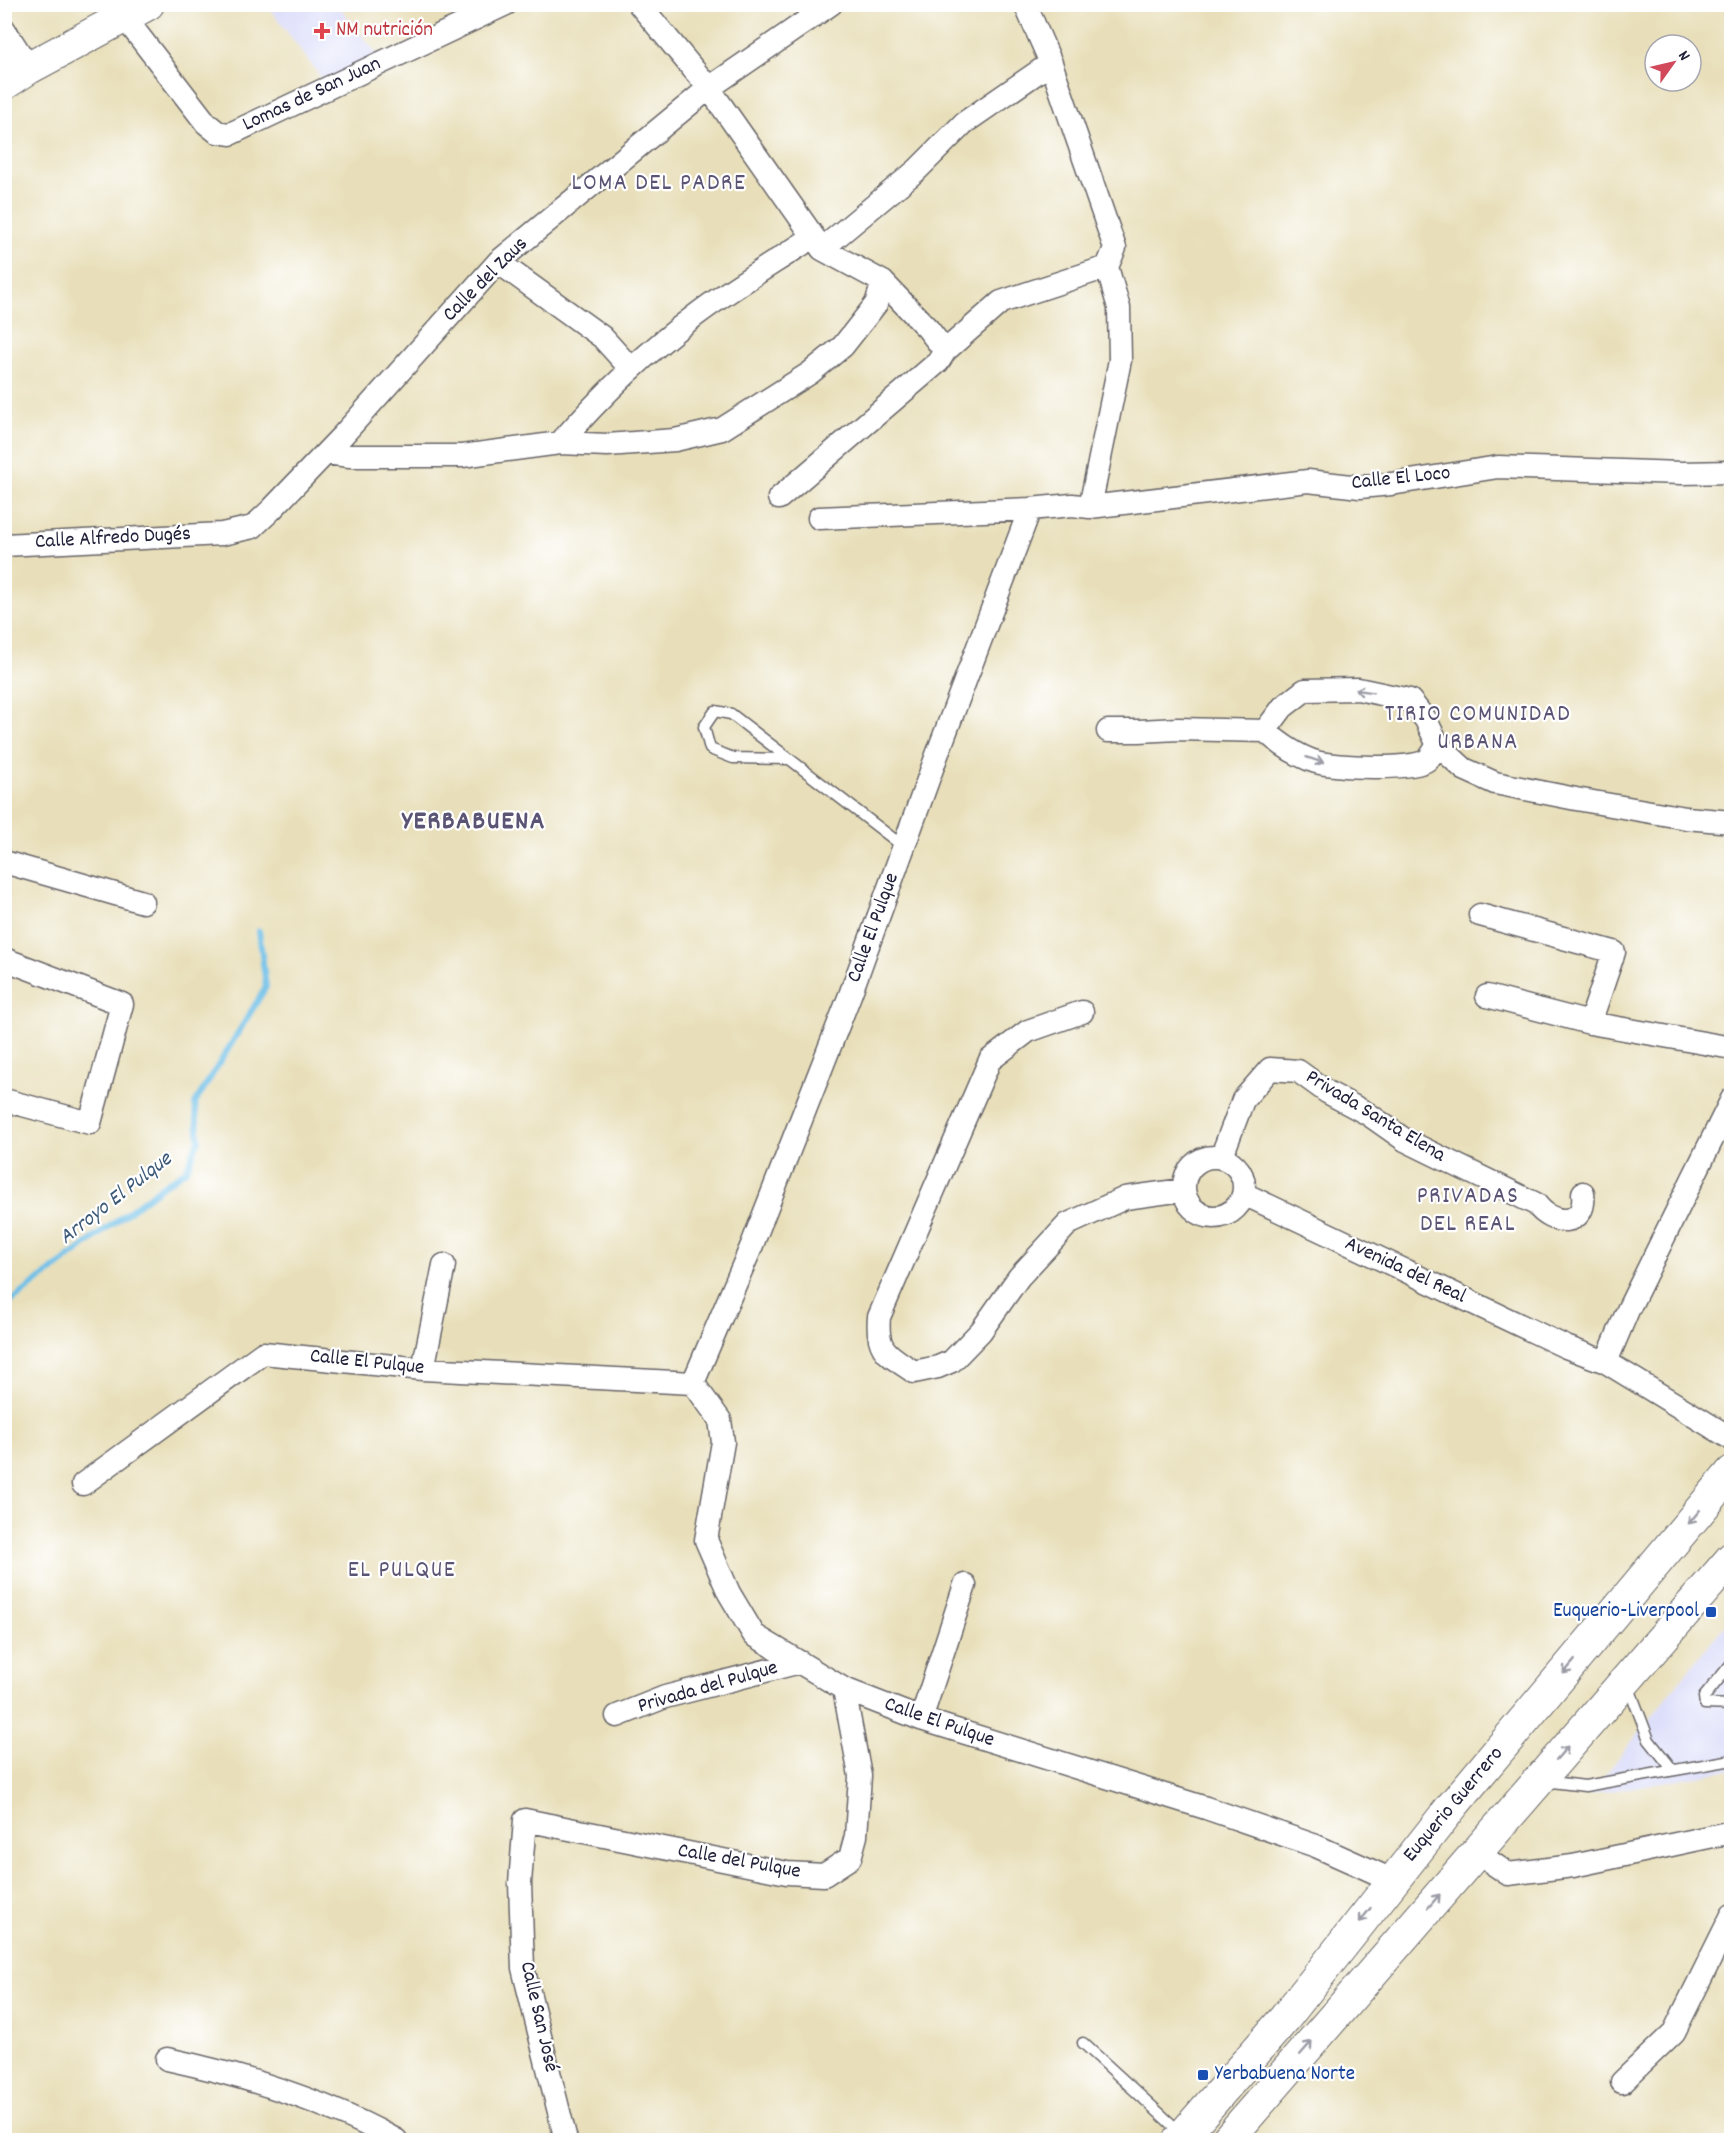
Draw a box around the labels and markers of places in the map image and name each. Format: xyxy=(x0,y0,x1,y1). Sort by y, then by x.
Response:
place label: NM nutrición xyxy=(336,16,433,46)
marker: NM nutrición xyxy=(313,22,331,40)
place label: Euquerio-Liverpool xyxy=(1553,1597,1699,1627)
marker: Euquerio-Liverpool xyxy=(1704,1605,1718,1619)
place label: Yerbabuena Norte xyxy=(1215,2060,1355,2090)
marker: Yerbabuena Norte xyxy=(1196,2068,1210,2082)

